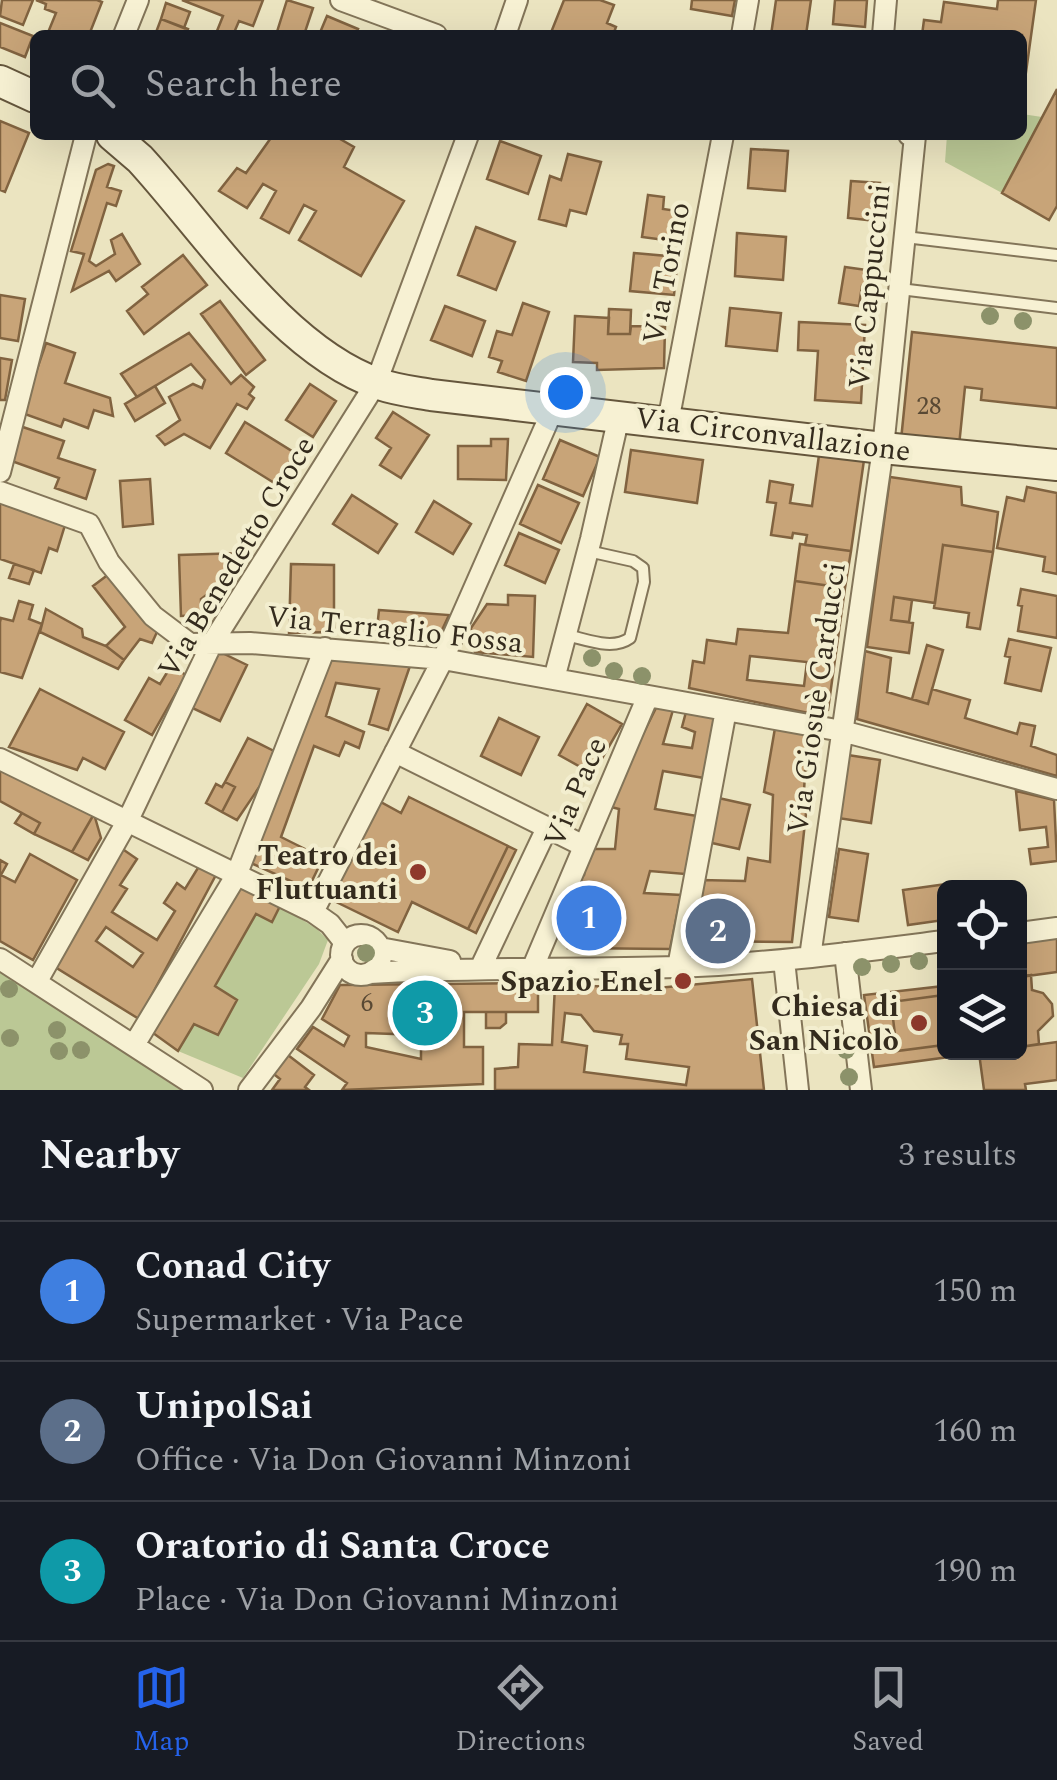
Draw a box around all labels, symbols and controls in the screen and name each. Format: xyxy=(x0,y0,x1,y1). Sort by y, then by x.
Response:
search box xyxy=(30,30,1027,140)
text: Search here xyxy=(145,56,342,114)
icon: search xyxy=(65,58,120,113)
street label: Via Cappuccini xyxy=(836,181,904,391)
street label: Via Torino xyxy=(631,198,703,348)
your location xyxy=(540,367,591,418)
house number: 28 xyxy=(916,388,942,426)
street label: Via Circonvallazione xyxy=(632,395,913,475)
street label: Via Benedetto Croce xyxy=(146,428,328,687)
street label: Via Giosuè Carducci xyxy=(775,559,859,837)
street label: Via Terraglio Fossa xyxy=(264,594,526,666)
street label: Via Pace xyxy=(532,730,620,855)
place label: Teatro dei Fluttuanti xyxy=(255,833,398,913)
marker: Teatro dei Fluttuanti xyxy=(407,861,429,883)
pin: 1 xyxy=(556,880,622,956)
map controls xyxy=(937,880,1027,1060)
button: locate xyxy=(937,880,1027,970)
pin: 2 xyxy=(686,894,750,968)
place label: Spazio Enel xyxy=(500,959,663,1005)
marker: Spazio Enel xyxy=(672,970,694,992)
button: layers xyxy=(937,970,1027,1060)
pin: 3 xyxy=(392,976,458,1050)
place label: Chiesa di San Nicolò xyxy=(749,984,899,1064)
house number: 6 xyxy=(361,985,373,1023)
marker: Chiesa di San Nicolò xyxy=(908,1012,930,1034)
text: Nearby xyxy=(40,1124,179,1187)
text: 3 results xyxy=(898,1131,1017,1180)
text: Conad City xyxy=(135,1238,330,1296)
text: 1 xyxy=(64,1267,81,1316)
text: 150 m xyxy=(933,1267,1017,1316)
text: Supermarket · Via Pace xyxy=(135,1296,464,1345)
text: UnipolSai xyxy=(135,1378,313,1436)
text: 2 xyxy=(64,1407,81,1456)
text: 160 m xyxy=(933,1407,1017,1456)
text: Office · Via Don Giovanni Minzoni xyxy=(135,1436,632,1485)
text: Oratorio di Santa Croce xyxy=(135,1518,550,1576)
text: 3 xyxy=(64,1547,81,1596)
text: 190 m xyxy=(933,1547,1017,1596)
text: Place · Via Don Giovanni Minzoni xyxy=(135,1576,619,1625)
tab: Map xyxy=(133,1660,189,1763)
tab: Directions xyxy=(455,1660,586,1763)
tab: Saved xyxy=(852,1660,924,1763)

